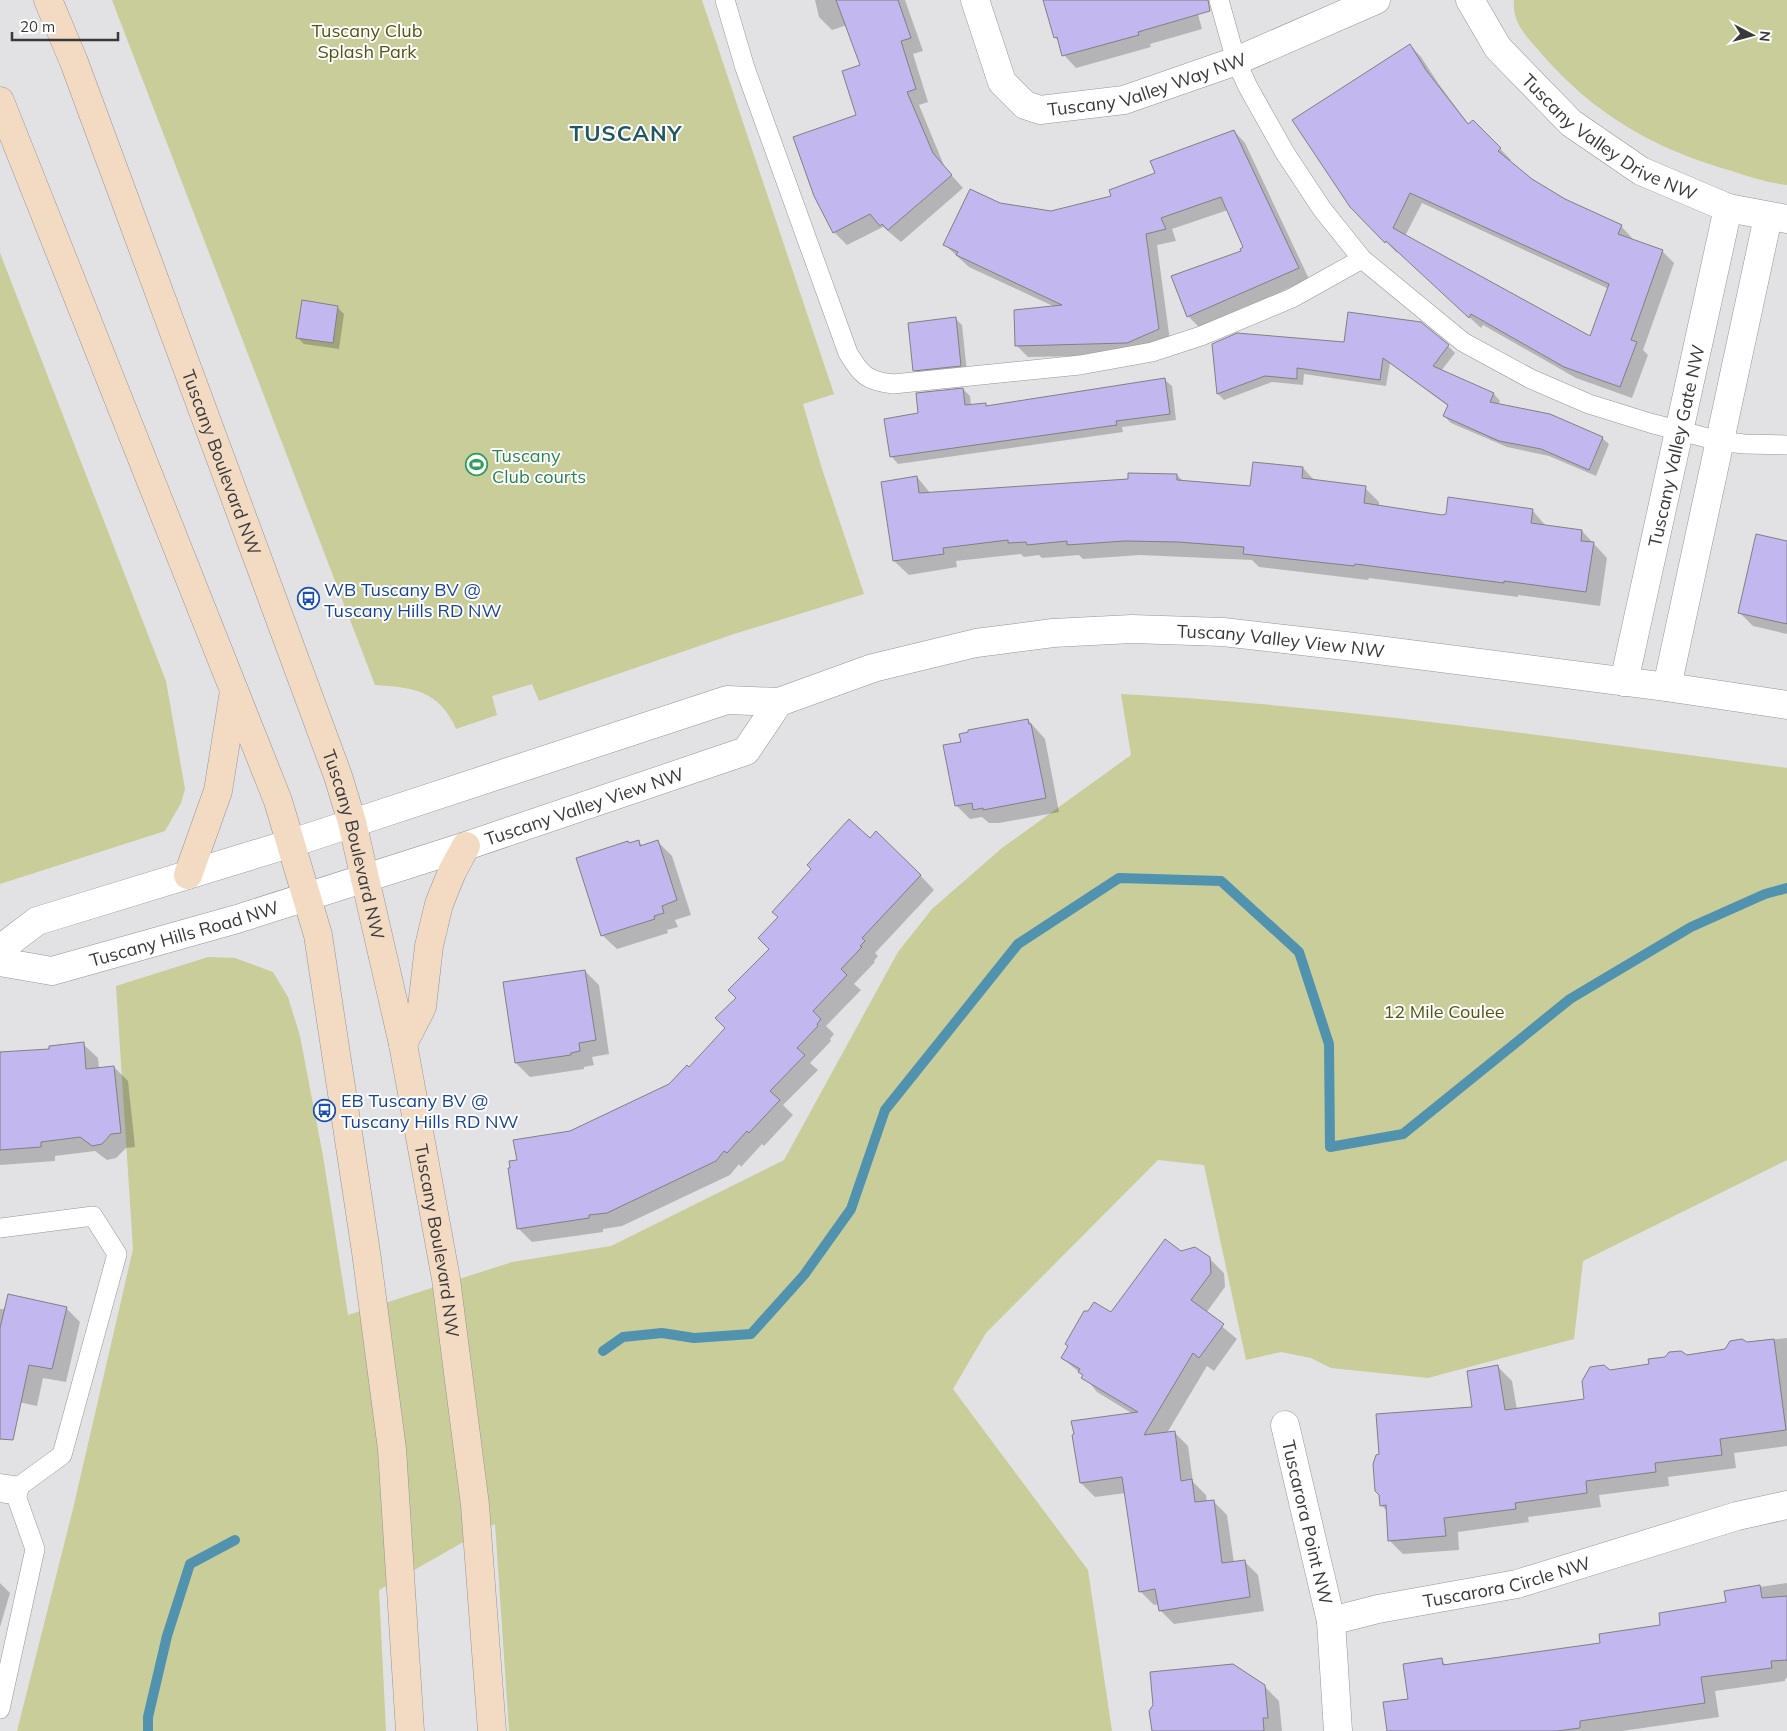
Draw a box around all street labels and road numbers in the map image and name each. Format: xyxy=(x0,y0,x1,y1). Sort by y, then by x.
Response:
street label: Tuscany Valley Way NW xyxy=(1046,47,1249,121)
street label: Tuscany Valley Drive NW xyxy=(1517,68,1701,205)
street label: Tuscany Valley Gate NW xyxy=(1643,342,1709,549)
street label: Tuscany Boulevard NW xyxy=(177,366,267,558)
street label: Tuscany Valley View NW xyxy=(1177,619,1386,662)
street label: Tuscany Boulevard NW xyxy=(318,746,390,942)
street label: Tuscany Valley View NW xyxy=(482,762,687,850)
street label: Tuscany Hills Road NW xyxy=(87,895,282,971)
street label: Tuscany Boulevard NW xyxy=(410,1142,465,1339)
street label: Tuscarora Point NW xyxy=(1277,1438,1338,1607)
street label: Tuscarora Circle NW xyxy=(1421,1551,1593,1612)

